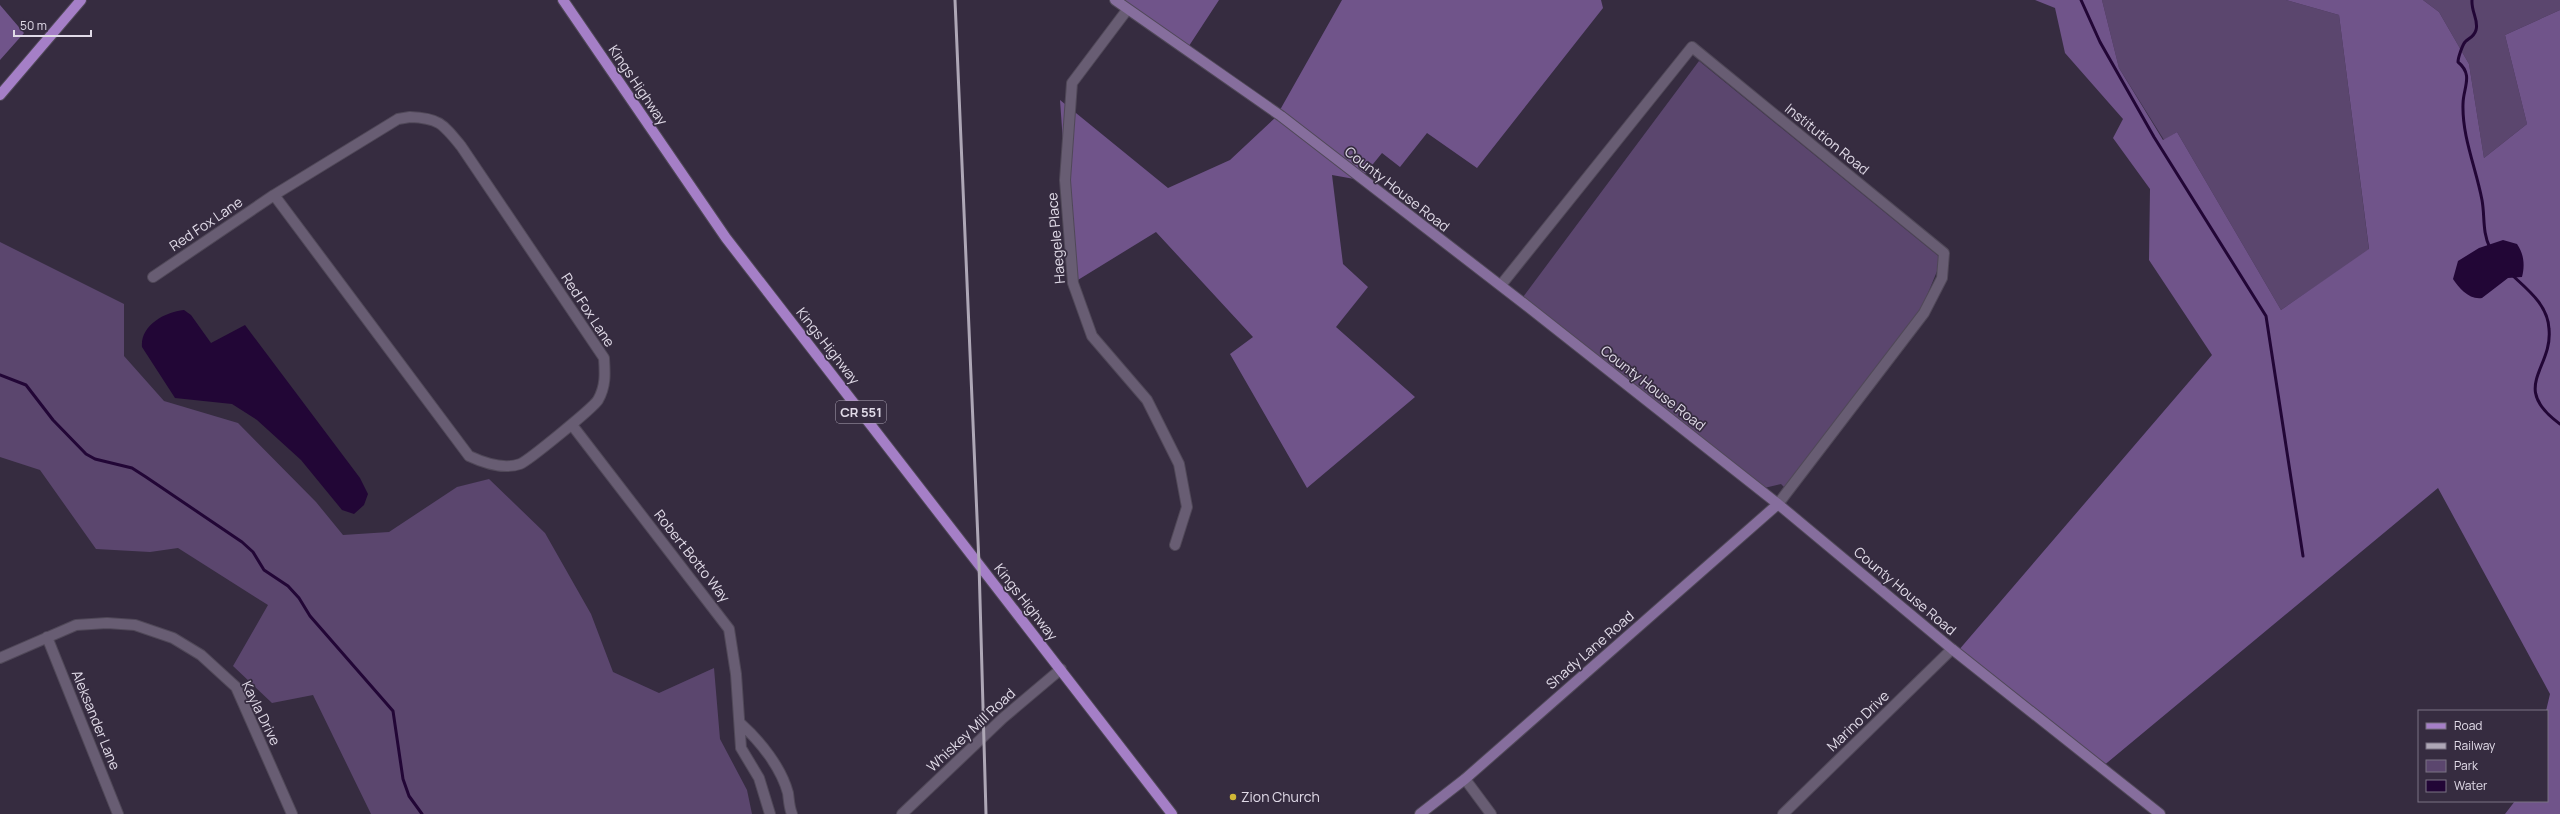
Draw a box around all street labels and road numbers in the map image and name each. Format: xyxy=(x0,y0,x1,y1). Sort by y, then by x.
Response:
street label: Kings Highway xyxy=(605,41,673,129)
street label: Institution Road xyxy=(1781,99,1873,178)
street label: County House Road xyxy=(1341,142,1454,236)
street label: Red Fox Lane xyxy=(165,192,246,255)
street label: Haegele Place xyxy=(1042,192,1069,284)
street label: Red Fox Lane xyxy=(557,269,619,350)
street label: Kings Highway xyxy=(792,303,865,389)
street label: County House Road xyxy=(1597,341,1710,435)
road number: CR 551 xyxy=(836,401,886,423)
street label: Robert Botto Way xyxy=(650,505,735,606)
street label: County House Road xyxy=(1850,542,1961,639)
street label: Kings Highway xyxy=(990,559,1063,645)
street label: Shady Lane Road xyxy=(1542,606,1638,693)
street label: Aleksander Lane xyxy=(68,667,125,773)
street label: Kayla Drive xyxy=(238,677,285,748)
street label: Whiskey Mill Road xyxy=(922,684,1019,776)
street label: Marino Drive xyxy=(1822,686,1893,755)

